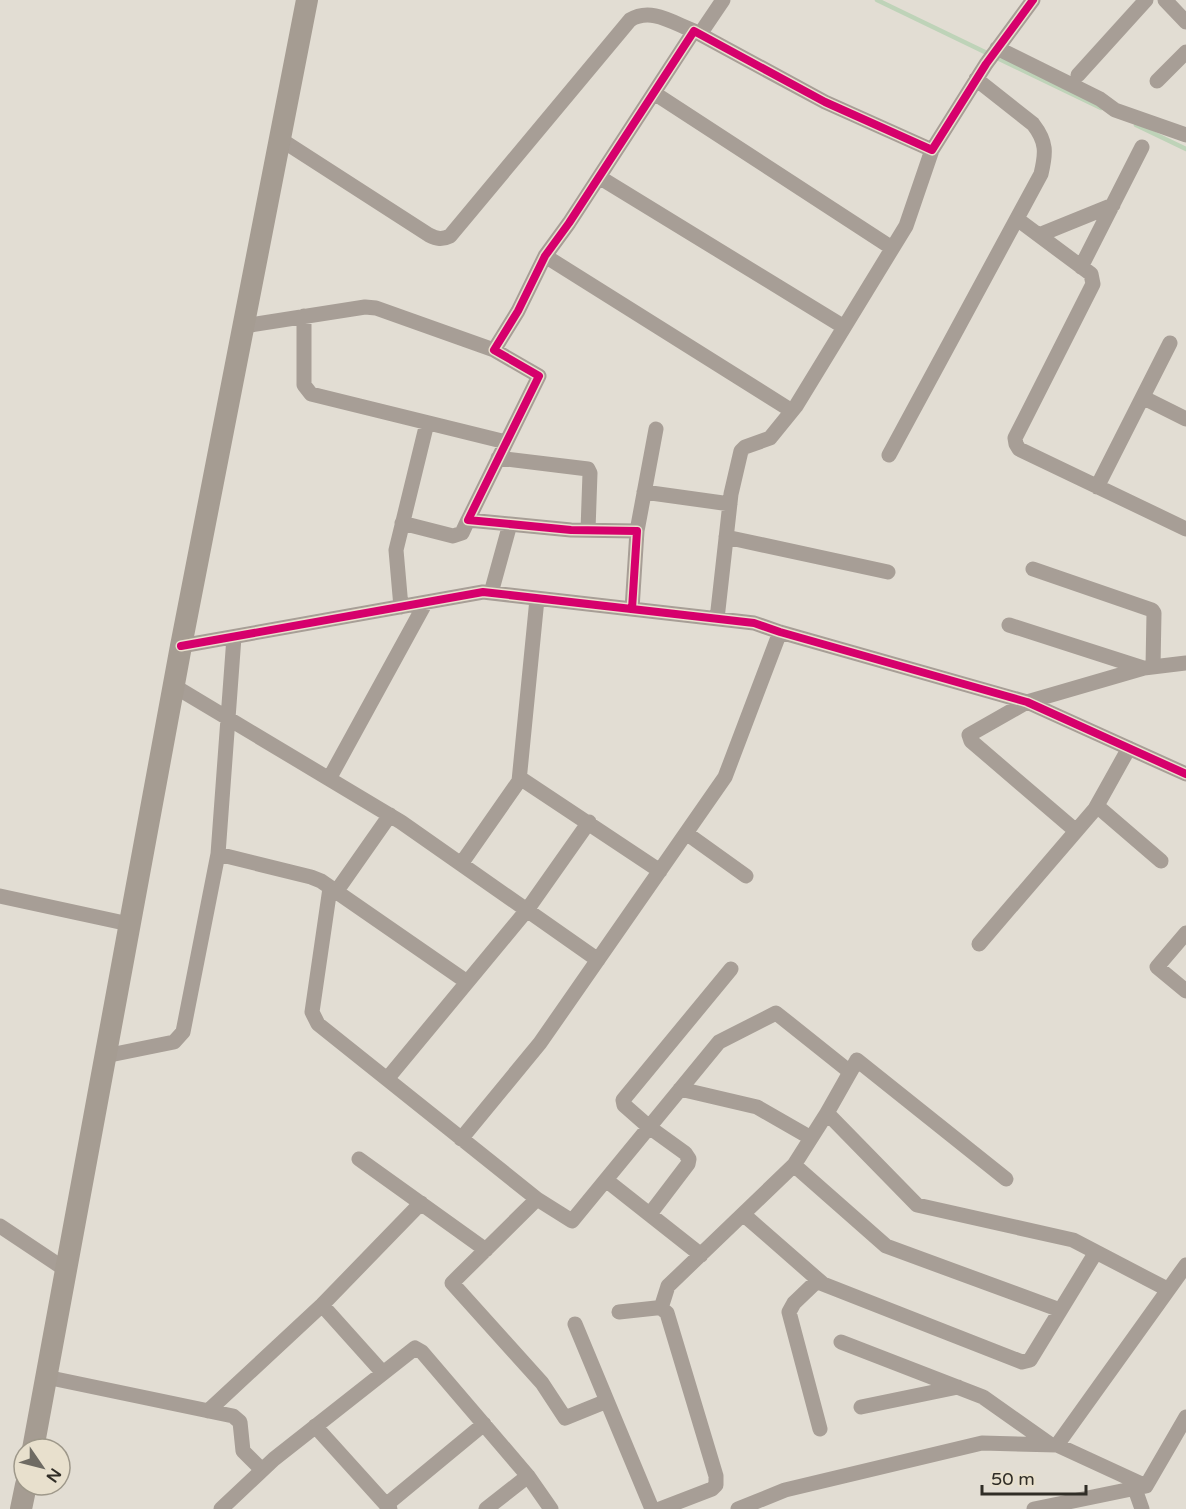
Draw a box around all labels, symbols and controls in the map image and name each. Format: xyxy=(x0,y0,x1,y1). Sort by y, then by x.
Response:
north arrow xyxy=(12,1437,72,1497)
scale bar xyxy=(982,1458,1086,1496)
text: N xyxy=(42,1464,65,1486)
text: 50 m xyxy=(991,1468,1035,1490)

